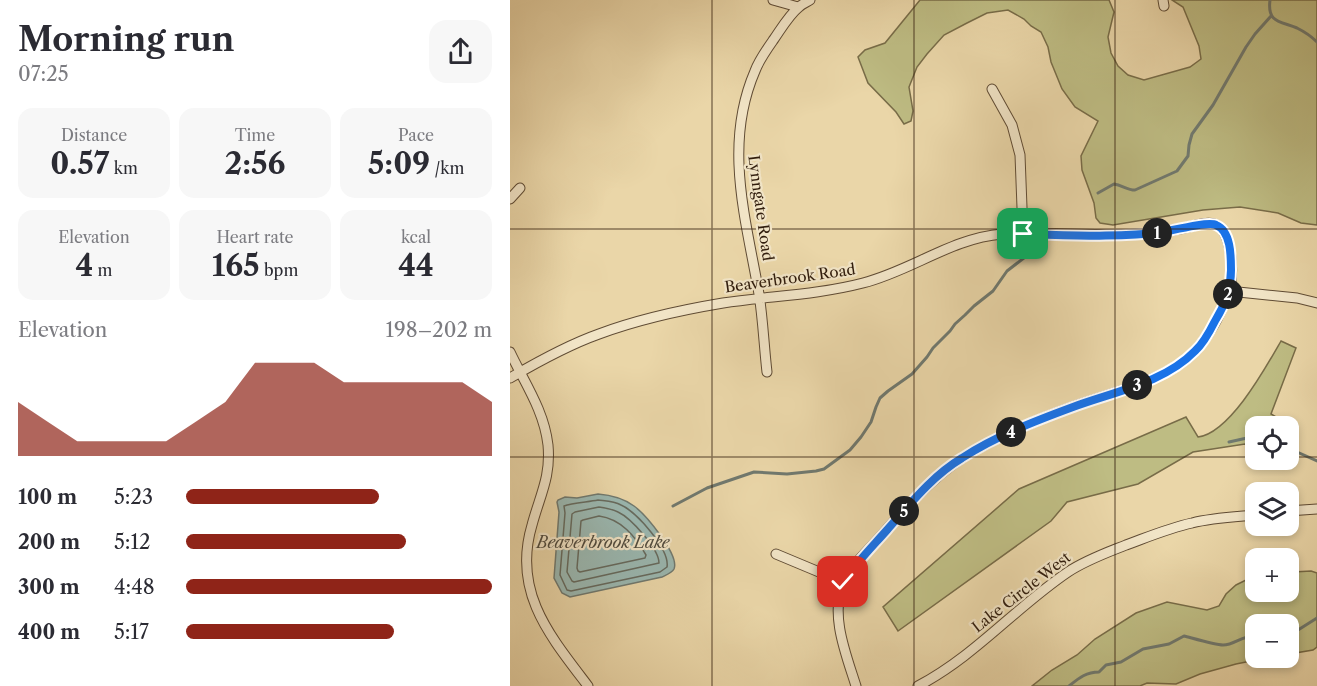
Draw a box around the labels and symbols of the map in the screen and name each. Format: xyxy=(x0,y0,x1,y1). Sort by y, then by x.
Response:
street label: Lynngate Road xyxy=(744,154,778,262)
pin xyxy=(997,208,1048,259)
pin: 1 xyxy=(1142,218,1172,248)
street label: Beaverbrook Road xyxy=(723,259,857,297)
pin: 2 xyxy=(1213,279,1243,309)
pin: 3 xyxy=(1122,370,1152,400)
pin: 4 xyxy=(996,417,1026,447)
pin: 5 xyxy=(889,496,919,526)
water label: Beaverbrook Lake xyxy=(534,532,671,552)
street label: Lake Circle West xyxy=(968,547,1075,636)
pin xyxy=(817,556,868,607)

